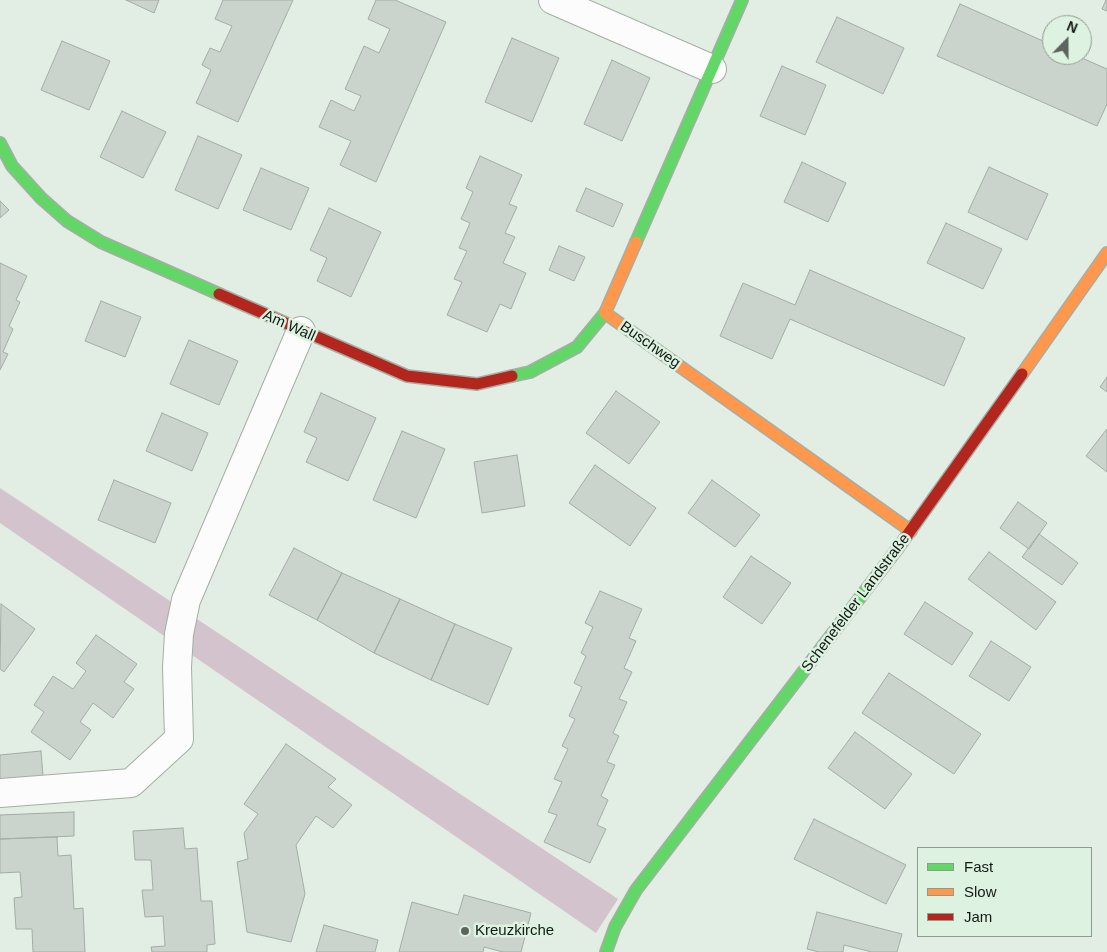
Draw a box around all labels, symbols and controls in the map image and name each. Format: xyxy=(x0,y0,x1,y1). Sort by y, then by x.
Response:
north arrow xyxy=(1042,15,1092,65)
text: N xyxy=(1065,18,1080,36)
street label: Am Wall xyxy=(260,307,318,345)
street label: Buschweg xyxy=(616,318,684,372)
street label: Schenefelder Landstraße xyxy=(798,530,914,676)
legend xyxy=(917,847,1092,937)
text: Fast xyxy=(964,858,993,875)
text: Slow xyxy=(964,883,997,900)
text: Jam xyxy=(964,908,992,925)
place label: Kreuzkirche xyxy=(475,922,554,940)
marker: Kreuzkirche xyxy=(459,925,471,937)

